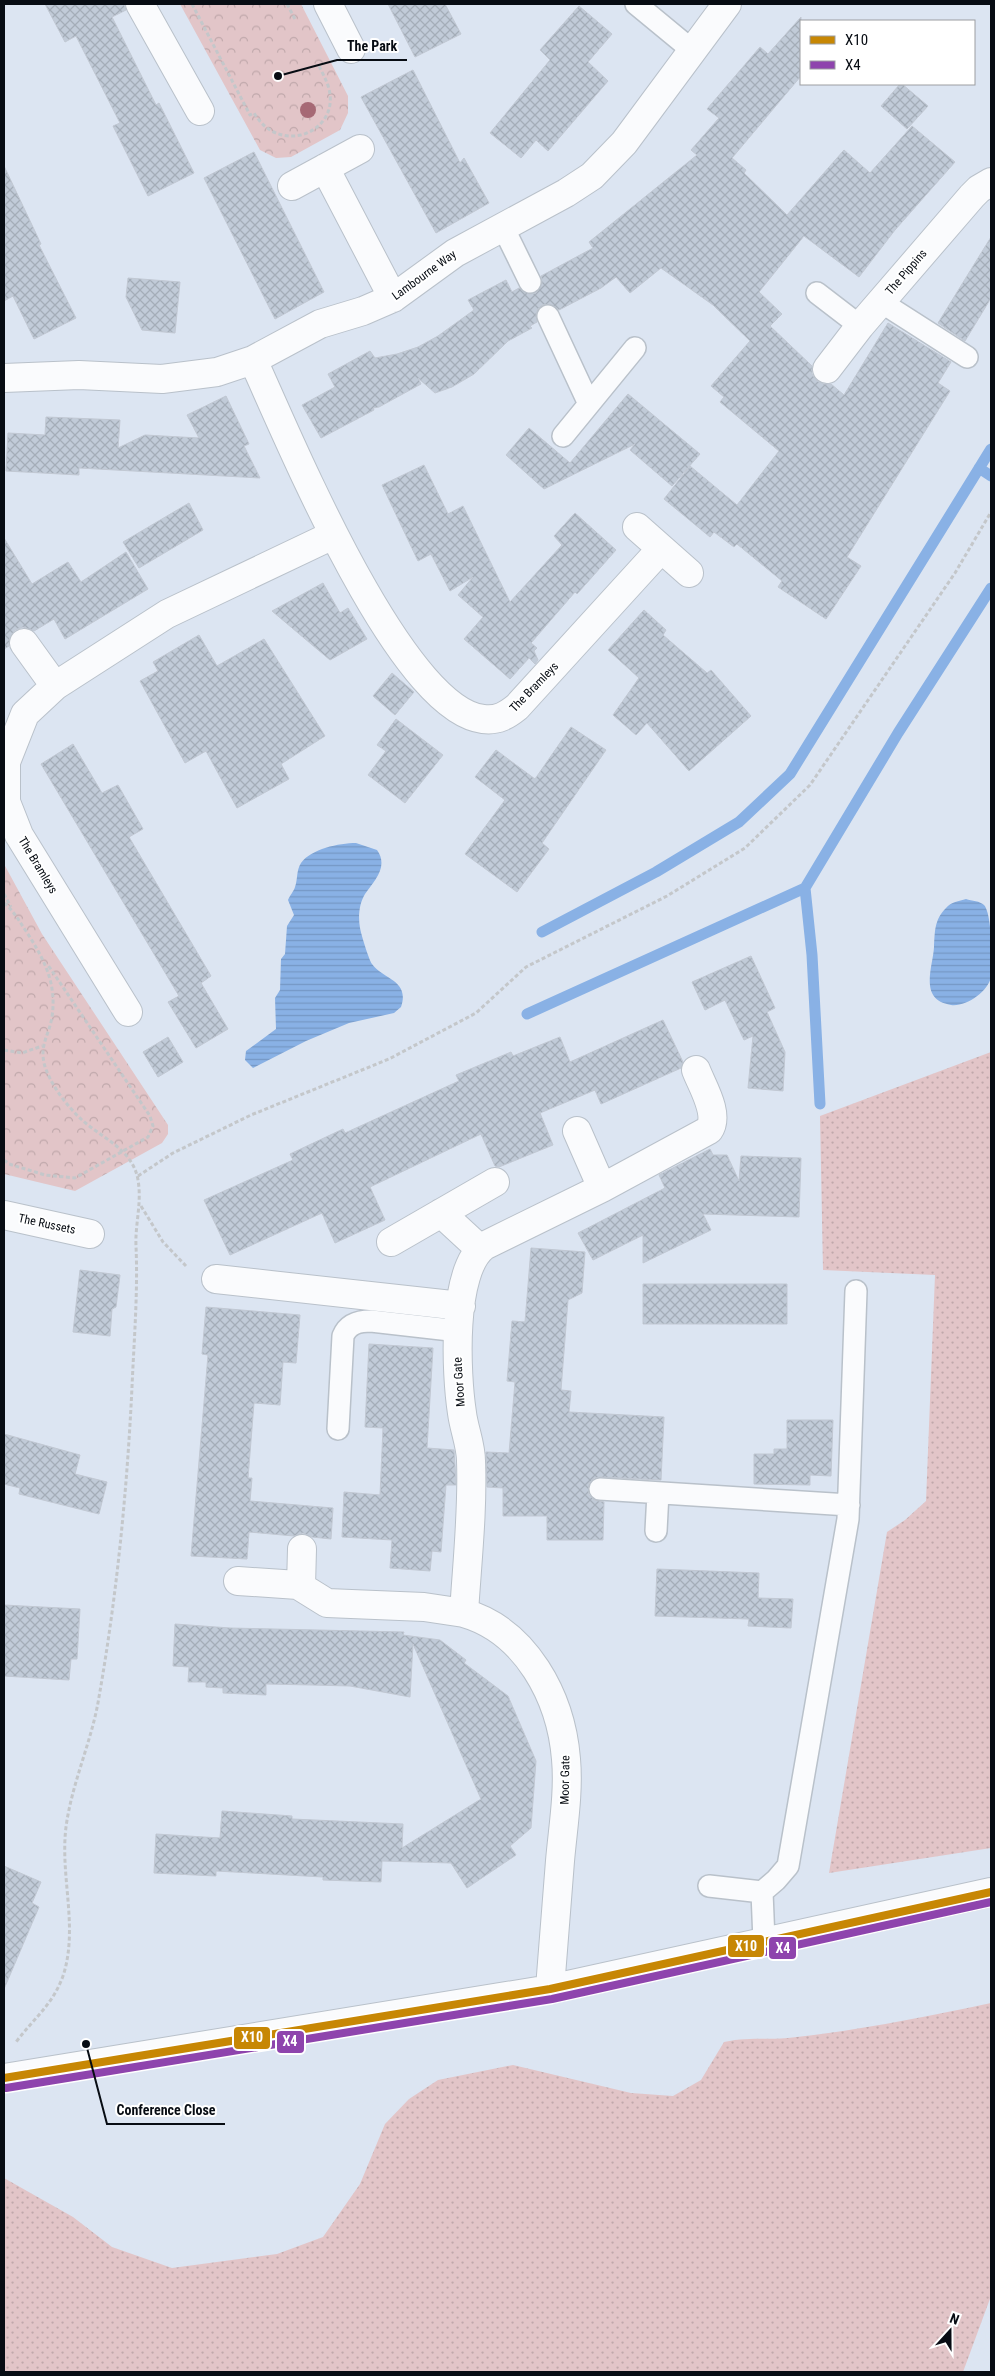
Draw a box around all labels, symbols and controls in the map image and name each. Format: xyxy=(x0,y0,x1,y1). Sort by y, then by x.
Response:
legend xyxy=(800,20,975,85)
callout: The Park xyxy=(337,31,407,60)
text: X10 xyxy=(845,31,868,49)
text: The Park xyxy=(347,38,397,54)
text: X4 xyxy=(845,56,861,74)
street label: The Pippins xyxy=(882,246,930,298)
street label: Lambourne Way xyxy=(389,247,459,303)
street label: The Bramleys xyxy=(507,659,561,715)
street label: The Bramleys xyxy=(16,834,60,896)
street label: The Russets xyxy=(17,1211,77,1237)
street label: Moor Gate xyxy=(450,1356,468,1407)
street label: Moor Gate xyxy=(558,1755,572,1805)
line badge: X10 xyxy=(727,1934,765,1958)
line badge: X4 xyxy=(768,1936,797,1960)
text: X10 xyxy=(735,1938,757,1954)
text: X4 xyxy=(776,1940,790,1956)
line badge: X10 xyxy=(233,2026,271,2050)
text: X10 xyxy=(241,2029,263,2045)
line badge: X4 xyxy=(276,2030,305,2054)
text: X4 xyxy=(283,2033,297,2049)
callout: Conference Close xyxy=(107,2095,225,2124)
text: Conference Close xyxy=(117,2102,216,2118)
north arrow xyxy=(925,2306,975,2356)
text: N xyxy=(948,2310,962,2328)

